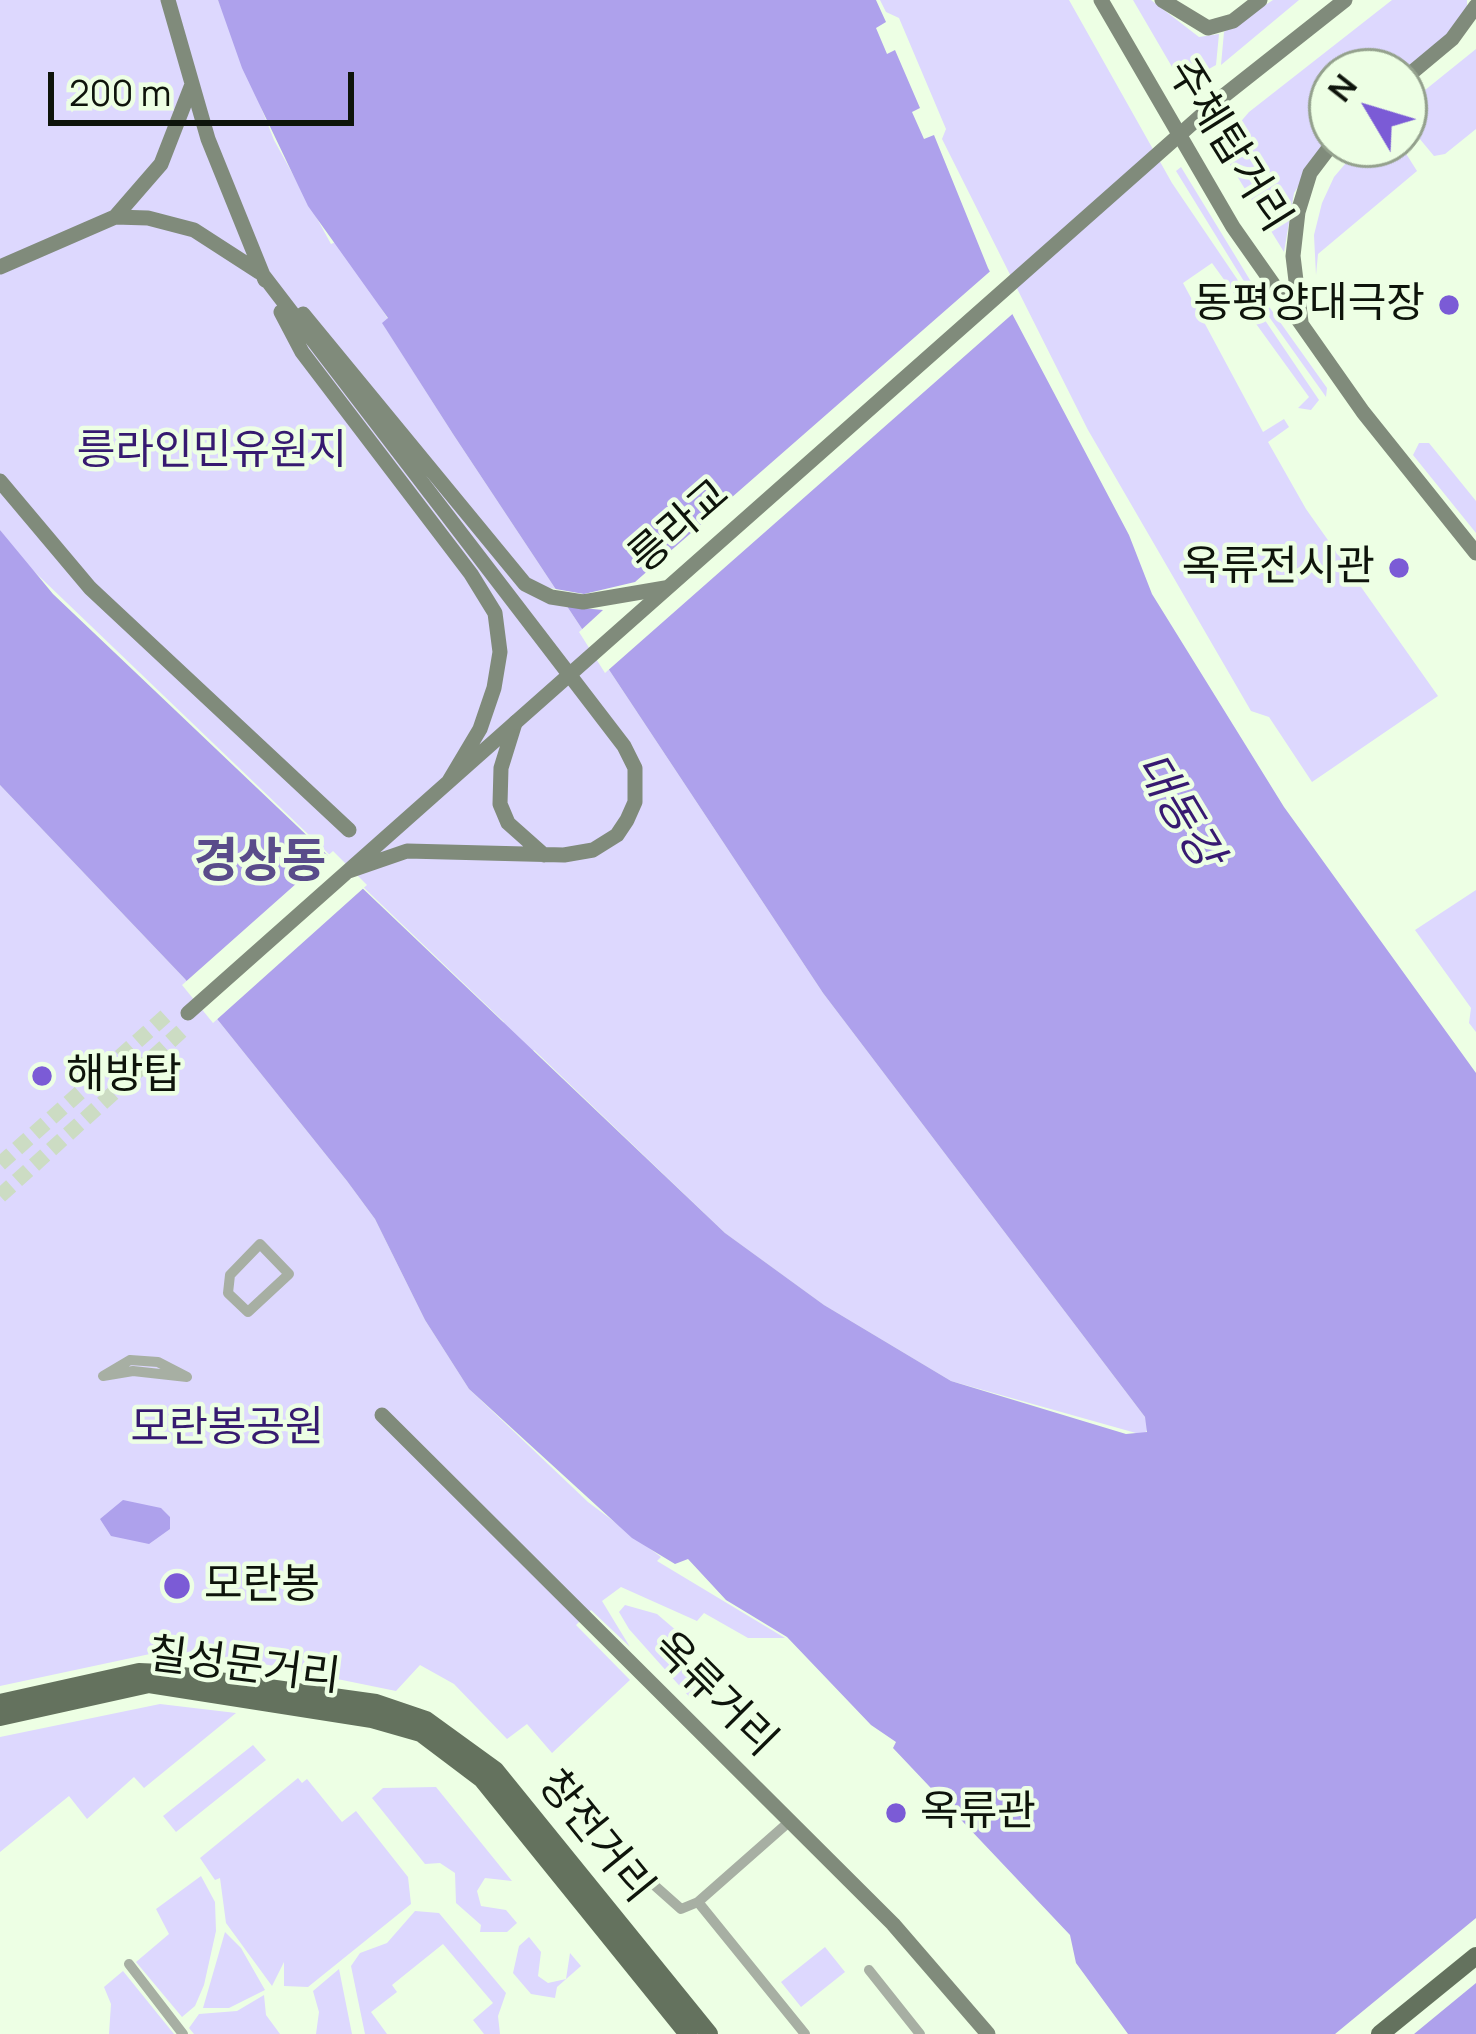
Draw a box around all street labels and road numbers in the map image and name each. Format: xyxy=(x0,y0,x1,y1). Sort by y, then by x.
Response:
street label: 주체탑거리 xyxy=(1155,51,1301,241)
street label: 릉라교 xyxy=(620,470,740,584)
street label: 옥류거리 xyxy=(642,1623,786,1767)
street label: 칠성문거리 xyxy=(145,1630,343,1704)
street label: 창전거리 xyxy=(527,1761,663,1913)

